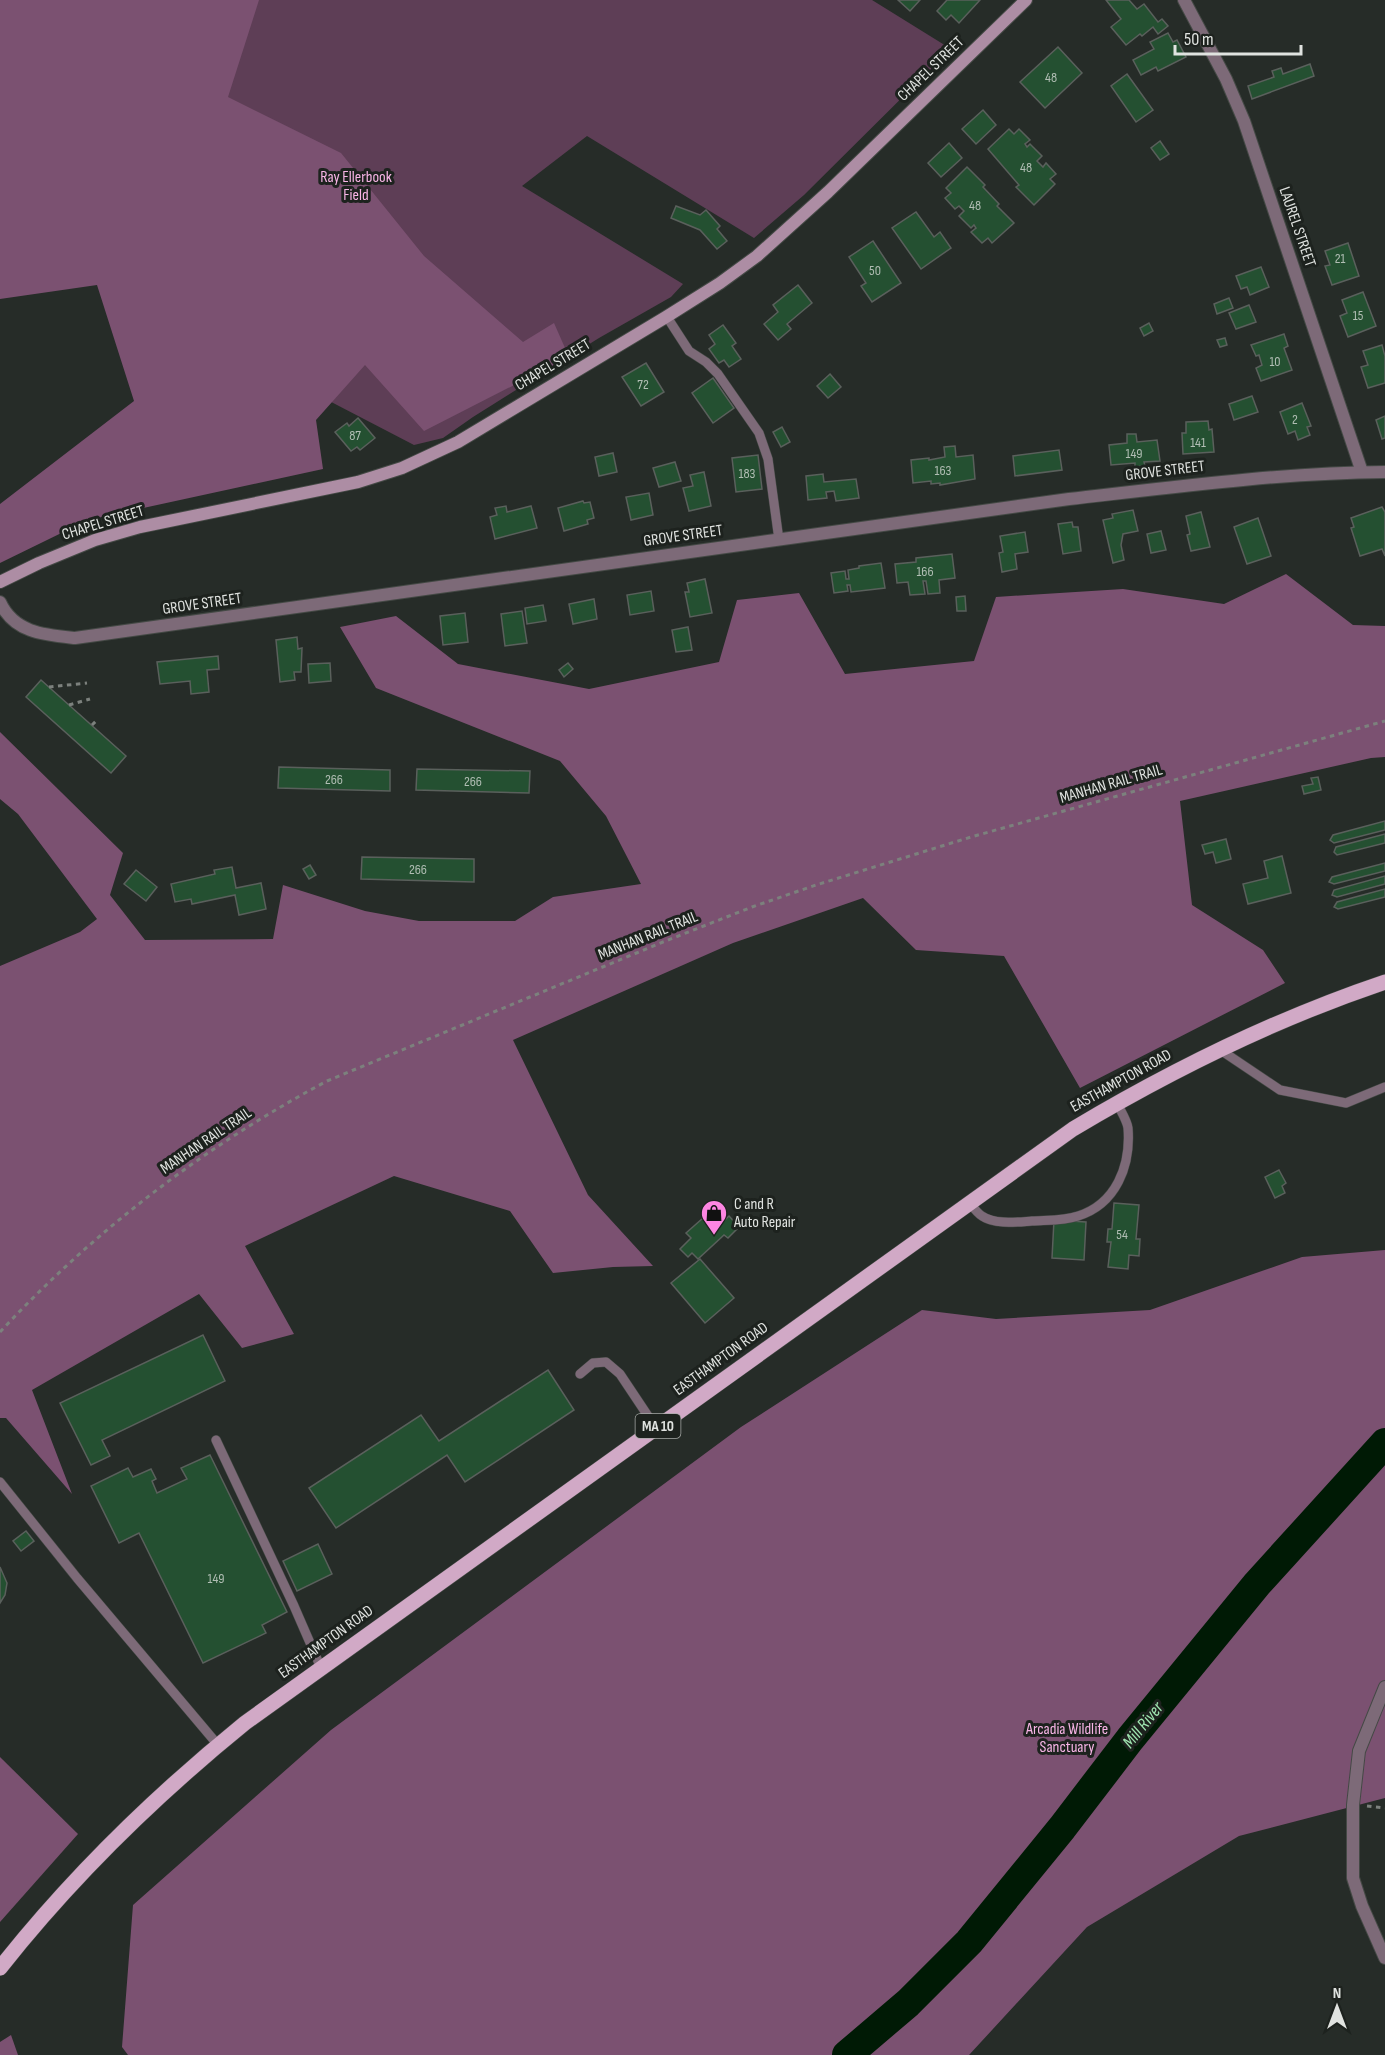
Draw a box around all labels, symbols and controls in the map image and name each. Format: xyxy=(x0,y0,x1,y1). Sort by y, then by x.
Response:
scale bar xyxy=(1175,18,1301,56)
text: 50 m xyxy=(1184,29,1214,50)
street label: CHAPEL STREET xyxy=(894,32,968,105)
house number: 48 xyxy=(1045,69,1057,86)
house number: 48 xyxy=(1020,159,1032,176)
park label: Ray Ellerbook Field xyxy=(320,168,392,205)
street label: LAUREL STREET xyxy=(1274,184,1320,270)
house number: 48 xyxy=(969,197,981,214)
house number: 21 xyxy=(1335,250,1345,267)
house number: 50 xyxy=(869,262,881,279)
house number: 15 xyxy=(1353,307,1364,324)
street label: CHAPEL STREET xyxy=(512,335,595,395)
house number: 10 xyxy=(1269,353,1281,370)
house number: 72 xyxy=(637,376,649,393)
house number: 2 xyxy=(1292,411,1298,428)
house number: 87 xyxy=(349,427,361,444)
house number: 141 xyxy=(1190,434,1206,451)
house number: 149 xyxy=(1126,445,1142,462)
street label: GROVE STREET xyxy=(1124,457,1206,485)
house number: 163 xyxy=(935,462,952,479)
house number: 183 xyxy=(739,465,756,482)
street label: CHAPEL STREET xyxy=(60,501,147,544)
street label: GROVE STREET xyxy=(642,521,724,551)
house number: 166 xyxy=(916,563,934,580)
street label: GROVE STREET xyxy=(161,589,243,619)
street label: MANHAN RAIL TRAIL xyxy=(1058,760,1165,808)
house number: 266 xyxy=(325,771,343,788)
house number: 266 xyxy=(464,773,482,790)
house number: 266 xyxy=(409,861,427,878)
street label: MANHAN RAIL TRAIL xyxy=(595,907,701,965)
street label: EASTHAMPTON ROAD xyxy=(1067,1045,1175,1117)
street label: MANHAN RAIL TRAIL xyxy=(157,1104,255,1178)
place label: C and R Auto Repair xyxy=(733,1195,796,1232)
shop icon: C and R Auto Repair xyxy=(699,1198,729,1236)
house number: 54 xyxy=(1116,1226,1128,1243)
street label: EASTHAMPTON ROAD xyxy=(670,1318,772,1400)
road number: MA 10 xyxy=(636,1414,680,1438)
house number: 149 xyxy=(208,1570,224,1587)
street label: EASTHAMPTON ROAD xyxy=(275,1601,377,1683)
water label: Mill River xyxy=(1118,1697,1169,1752)
park label: Arcadia Wildlife Sanctuary xyxy=(1025,1720,1108,1757)
north arrow xyxy=(1307,1977,1367,2037)
text: N xyxy=(1333,1984,1341,2003)

